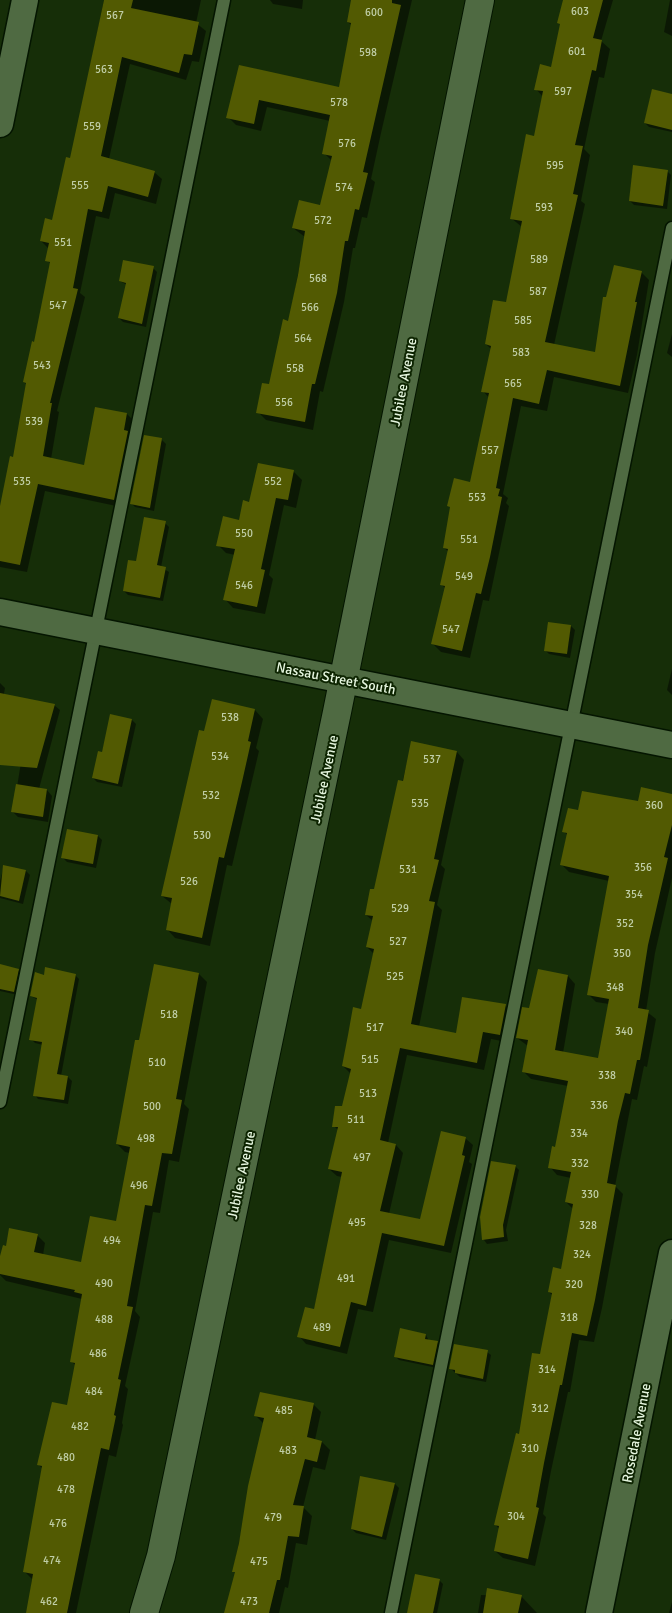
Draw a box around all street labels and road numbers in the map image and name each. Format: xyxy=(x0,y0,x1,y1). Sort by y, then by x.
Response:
street label: Jubilee Avenue xyxy=(387,336,420,428)
street label: Nassau Street South xyxy=(275,659,397,698)
street label: Jubilee Avenue xyxy=(307,733,342,825)
street label: Jubilee Avenue xyxy=(224,1129,259,1221)
street label: Rosedale Avenue xyxy=(619,1382,654,1484)

